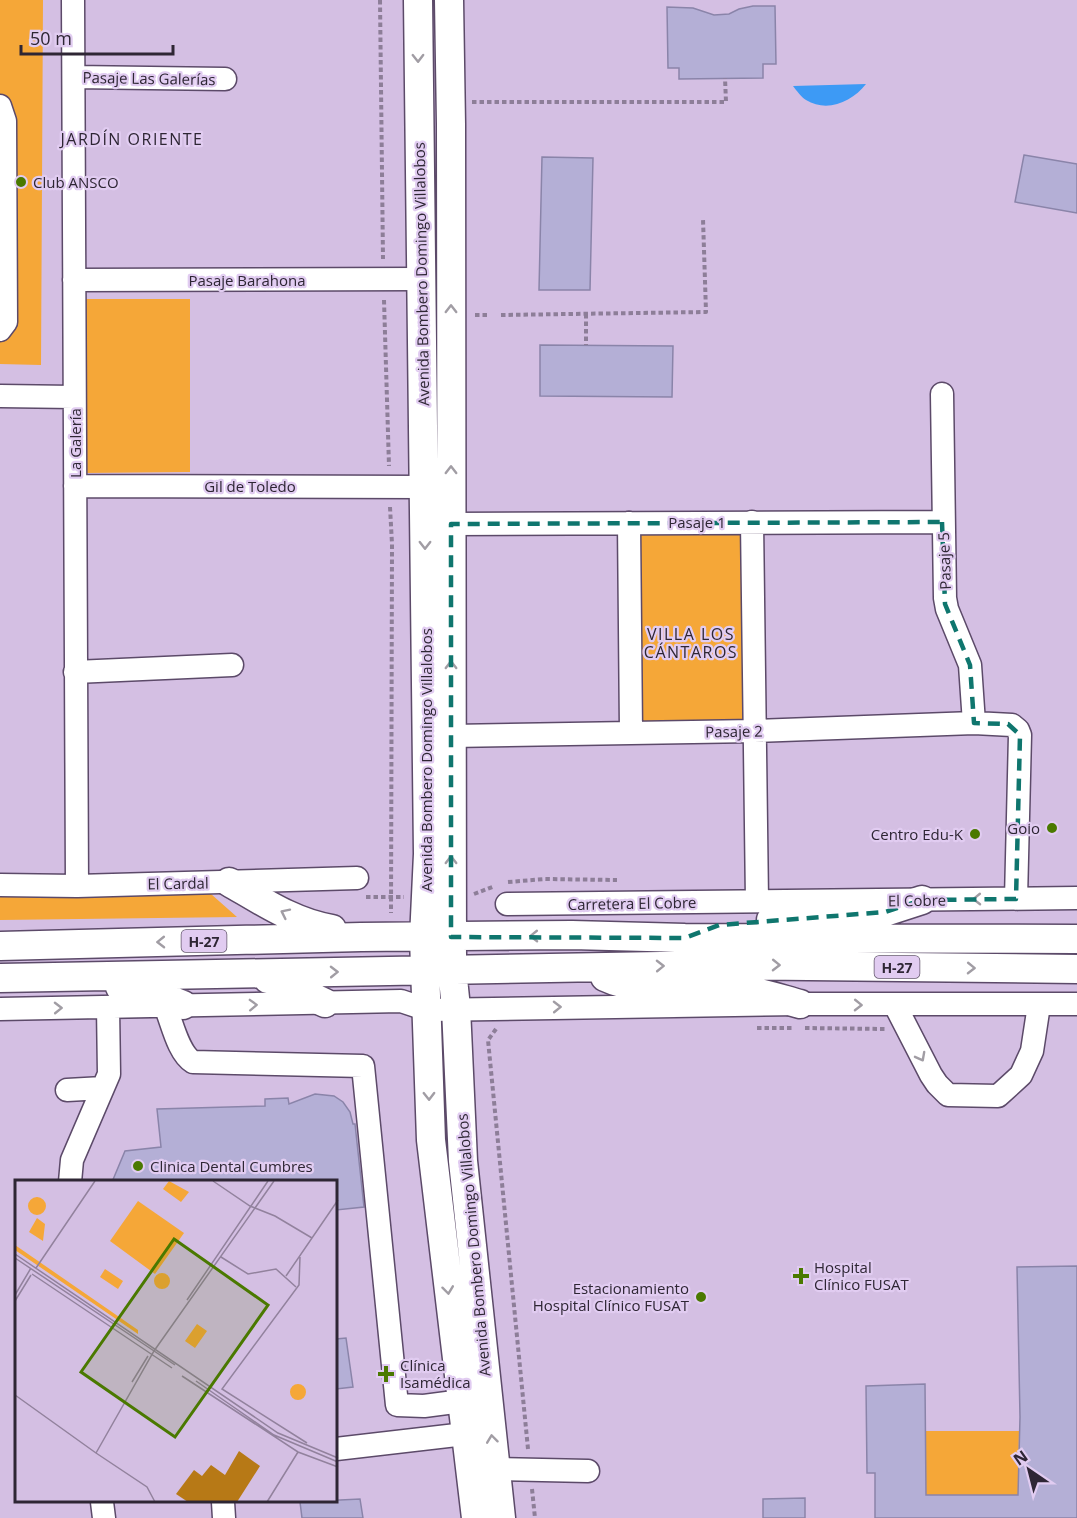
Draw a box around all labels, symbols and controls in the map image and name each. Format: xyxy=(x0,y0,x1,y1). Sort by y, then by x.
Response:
scale bar xyxy=(21,18,172,56)
text: 50 m xyxy=(30,26,72,50)
one-way arrow xyxy=(412,54,424,63)
street label: Pasaje Las Galerías xyxy=(82,67,216,89)
district label: JARDÍN ORIENTE xyxy=(59,128,204,150)
street label: Avenida Bombero Domingo Villalobos xyxy=(409,142,433,406)
place label: Club ANSCO xyxy=(33,172,119,192)
marker: Club ANSCO xyxy=(14,175,28,189)
street label: Pasaje Barahona xyxy=(188,270,306,290)
one-way arrow xyxy=(445,304,457,313)
street label: La Galería xyxy=(65,408,85,478)
one-way arrow xyxy=(445,465,457,474)
street label: Gil de Toledo xyxy=(204,476,296,496)
street label: Pasaje 1 xyxy=(668,512,726,532)
street label: Pasaje 5 xyxy=(933,532,955,590)
one-way arrow xyxy=(419,541,431,550)
district label: VILLA LOS CÁNTAROS xyxy=(644,623,738,663)
street label: Avenida Bombero Domingo Villalobos xyxy=(416,628,436,892)
one-way arrow xyxy=(445,660,457,669)
street label: Pasaje 2 xyxy=(705,720,763,742)
place label: Goio xyxy=(1007,818,1040,838)
marker: Goio xyxy=(1045,821,1059,835)
place label: Centro Edu-K xyxy=(871,824,964,844)
marker: Centro Edu-K xyxy=(968,827,982,841)
one-way arrow xyxy=(445,855,457,864)
street label: El Cardal xyxy=(147,872,209,894)
street label: El Cobre xyxy=(888,889,946,911)
street label: Carretera El Cobre xyxy=(567,892,697,914)
one-way arrow xyxy=(972,893,981,905)
one-way arrow xyxy=(281,909,292,921)
one-way arrow xyxy=(530,929,539,942)
road number: H-27 xyxy=(182,930,226,952)
one-way arrow xyxy=(156,936,165,948)
road number: H-27 xyxy=(874,956,920,978)
one-way arrow xyxy=(656,959,665,972)
one-way arrow xyxy=(771,959,780,971)
one-way arrow xyxy=(966,962,975,974)
one-way arrow xyxy=(329,966,338,978)
one-way arrow xyxy=(249,998,258,1011)
one-way arrow xyxy=(854,998,863,1011)
one-way arrow xyxy=(553,1001,562,1013)
one-way arrow xyxy=(54,1002,63,1014)
one-way arrow xyxy=(914,1051,925,1061)
one-way arrow xyxy=(423,1091,435,1100)
street label: Avenida Bombero Domingo Villalobos xyxy=(452,1113,494,1377)
place label: Clinica Dental Cumbres xyxy=(150,1156,313,1176)
marker: Clinica Dental Cumbres xyxy=(131,1159,145,1173)
inset map xyxy=(15,1180,338,1503)
place label: Hospital Clínico FUSAT xyxy=(814,1257,909,1294)
marker: Hospital Clínico FUSAT xyxy=(792,1267,810,1285)
place label: Estacionamiento Hospital Clínico FUSAT xyxy=(533,1278,690,1315)
one-way arrow xyxy=(441,1285,454,1295)
marker: Estacionamiento Hospital Clínico FUSAT xyxy=(694,1290,708,1304)
place label: Clínica Isamédica xyxy=(400,1355,470,1392)
marker: Clínica Isamédica xyxy=(377,1365,395,1383)
one-way arrow xyxy=(487,1434,499,1444)
north arrow xyxy=(999,1440,1059,1500)
text: N xyxy=(1009,1445,1032,1470)

